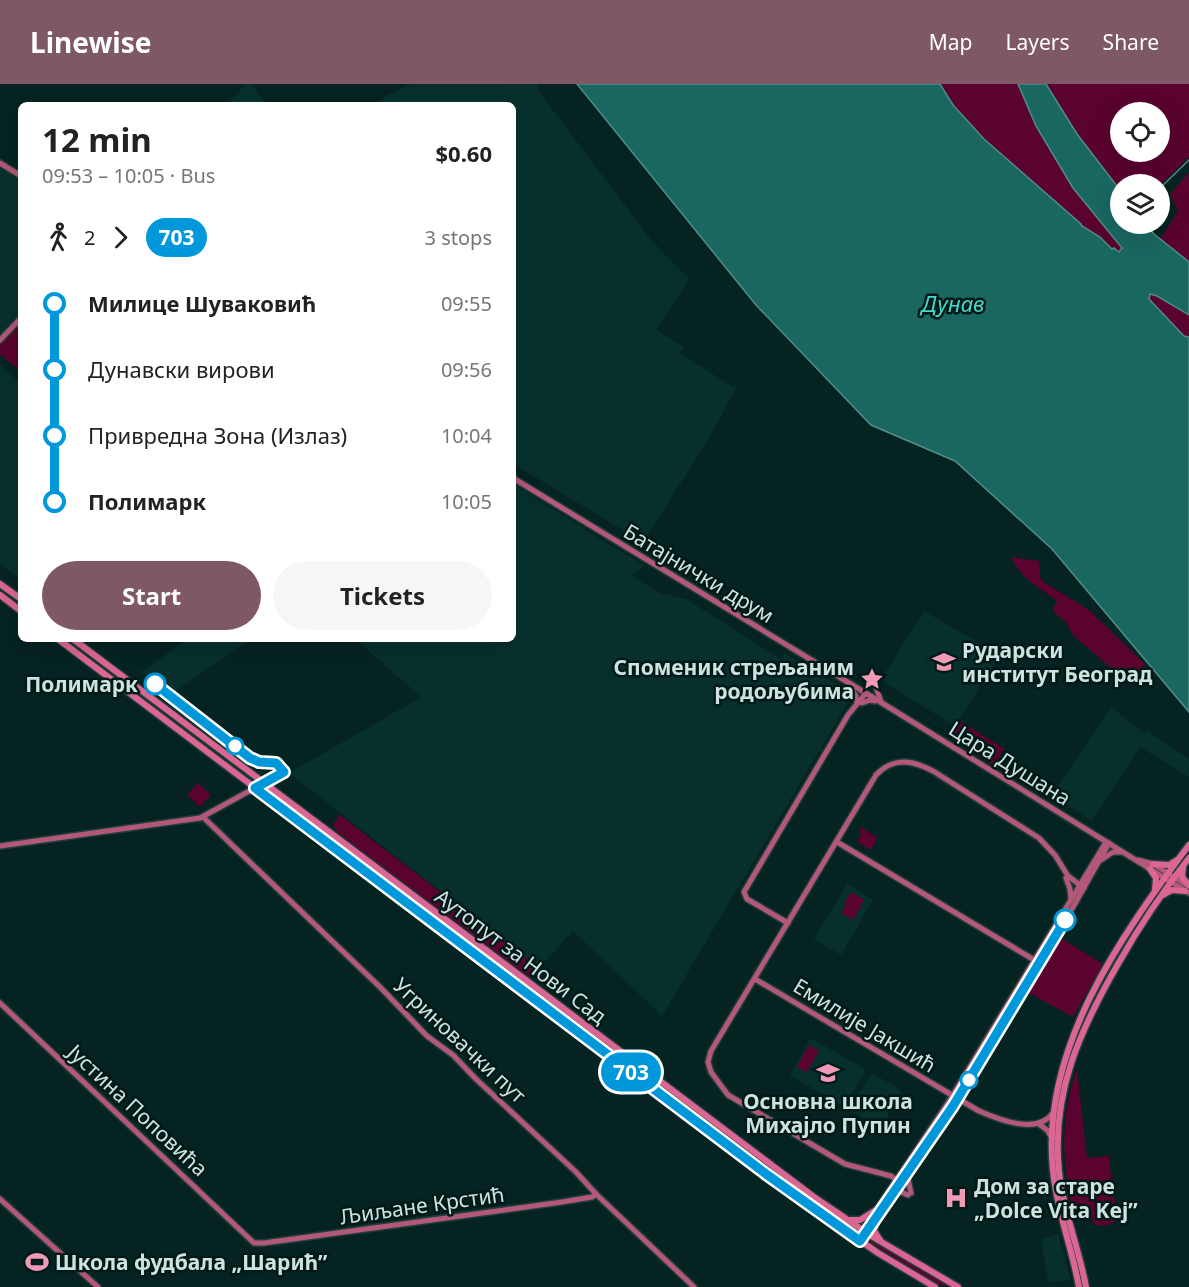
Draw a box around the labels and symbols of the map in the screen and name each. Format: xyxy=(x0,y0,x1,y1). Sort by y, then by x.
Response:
water label: Дунав xyxy=(920,288,984,318)
street label: Батајнички друм xyxy=(619,517,779,629)
place label: Рударски институт Београд xyxy=(962,636,1153,688)
school or university icon: Рударски институт Београд xyxy=(931,649,957,675)
place label: Споменик стрељаним родољубима xyxy=(614,653,854,705)
place icon: Споменик стрељаним родољубима xyxy=(859,666,885,692)
place label: Полимарк xyxy=(25,670,138,698)
marker: Полимарк xyxy=(144,673,166,695)
street label: Цара Душана xyxy=(944,714,1076,812)
unlabelled marker xyxy=(226,737,244,755)
street label: Аутопут за Нови Сад xyxy=(430,882,613,1030)
unlabelled marker xyxy=(1054,909,1076,931)
street label: Угриновачки пут xyxy=(388,971,533,1109)
street label: Емилије Јакшић xyxy=(788,971,942,1079)
street label: Јустина Поповића xyxy=(61,1036,214,1182)
line badge: 703 xyxy=(596,1052,666,1092)
school or university icon: Основна школа Михајло Пупин xyxy=(815,1060,841,1086)
unlabelled marker xyxy=(960,1071,978,1089)
place label: Основна школа Михајло Пупин xyxy=(743,1087,913,1139)
place label: Дом за старе „Dolce Vita Kej” xyxy=(974,1172,1138,1224)
street label: Љиљане Крстић xyxy=(338,1180,506,1230)
hospital icon: Дом за старе „Dolce Vita Kej” xyxy=(943,1185,969,1211)
place label: Школа фудбала „Шарић” xyxy=(55,1248,328,1276)
sports icon: Школа фудбала „Шарић” xyxy=(24,1249,50,1275)

